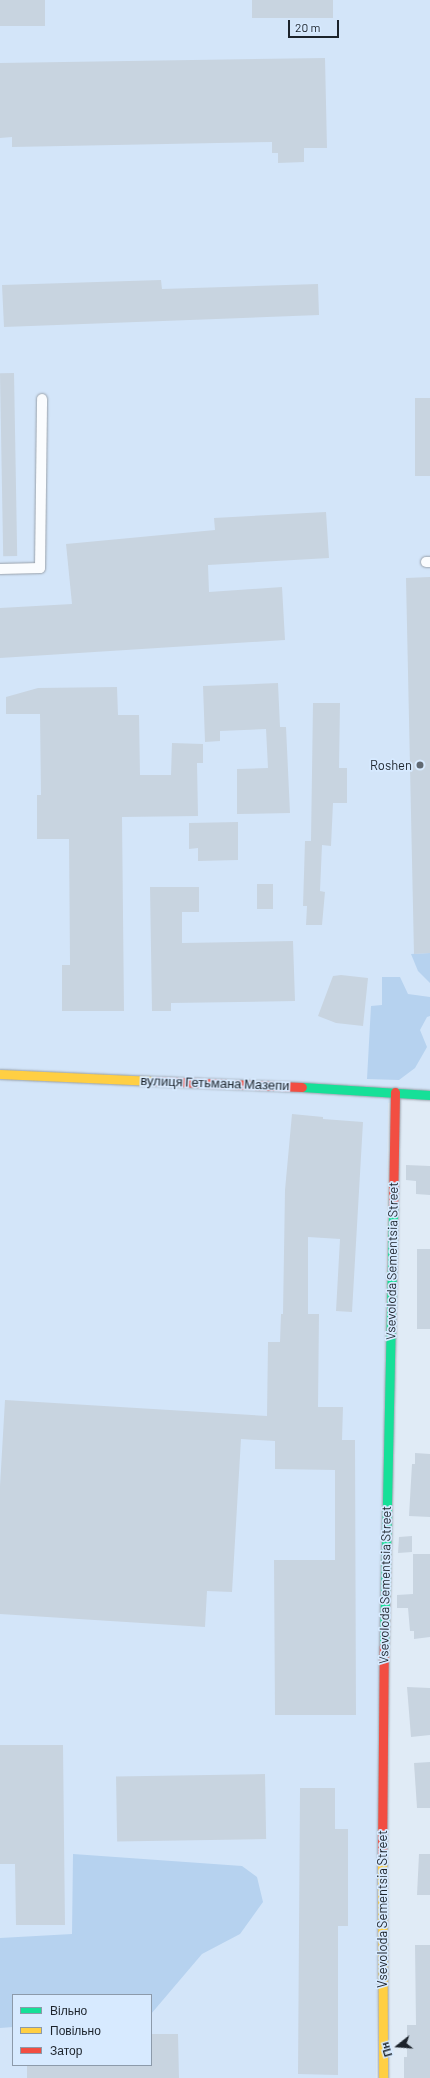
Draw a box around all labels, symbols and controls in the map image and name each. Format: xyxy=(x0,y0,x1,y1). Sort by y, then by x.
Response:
scale bar xyxy=(290,12,341,38)
text: 20 m xyxy=(295,20,321,34)
place label: Roshen xyxy=(370,757,412,773)
marker: Roshen xyxy=(415,760,425,770)
street label: вулиця Гетьмана Мазепи xyxy=(140,1073,290,1093)
street label: Vsevoloda Sementsia Street xyxy=(383,1182,401,1340)
street label: Vsevoloda Sementsia Street xyxy=(376,1506,394,1664)
street label: Vsevoloda Sementsia Street xyxy=(374,1830,390,1988)
legend xyxy=(12,1994,152,2066)
text: Вільно xyxy=(50,2003,87,2017)
text: Повільно xyxy=(50,2023,101,2037)
north arrow xyxy=(378,2026,418,2066)
text: Пн xyxy=(378,2041,394,2059)
text: Затор xyxy=(50,2043,82,2057)

